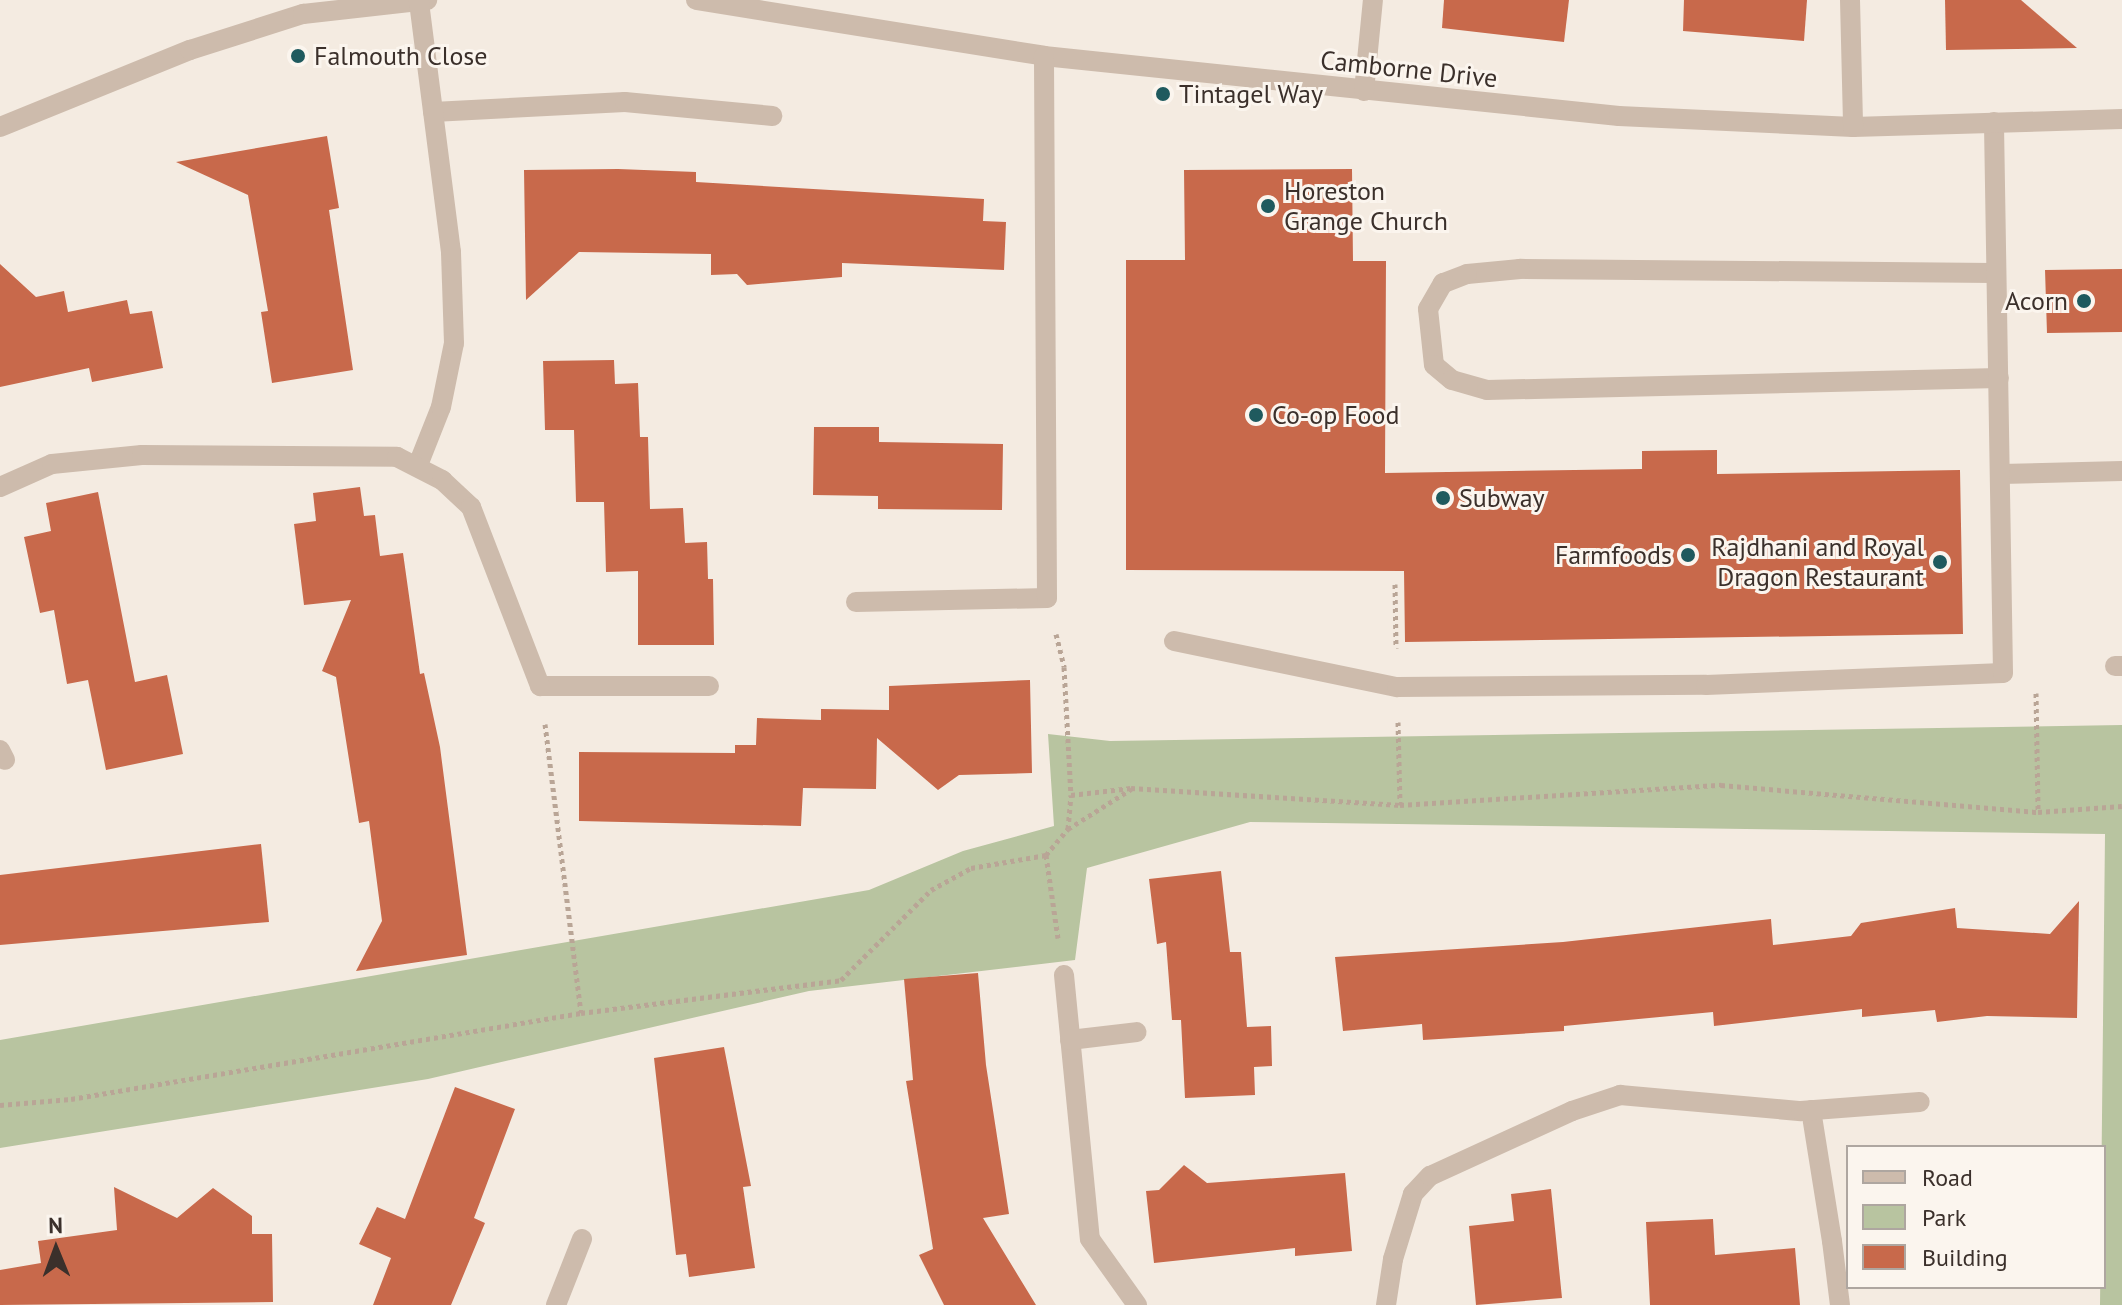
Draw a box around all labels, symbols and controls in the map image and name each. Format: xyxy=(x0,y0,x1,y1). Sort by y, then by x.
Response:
place label: Falmouth Close xyxy=(314,40,487,72)
street label: Camborne Drive xyxy=(1319,44,1499,94)
marker: Falmouth Close xyxy=(289,47,307,65)
place label: Tintagel Way xyxy=(1179,78,1324,110)
marker: Tintagel Way xyxy=(1154,85,1172,103)
place label: Horeston Grange Church xyxy=(1284,175,1448,236)
marker: Horeston Grange Church xyxy=(1259,197,1277,215)
place label: Acorn xyxy=(2005,285,2068,317)
marker: Acorn xyxy=(2075,292,2093,310)
place label: Co-op Food xyxy=(1272,399,1399,431)
marker: Co-op Food xyxy=(1247,406,1265,424)
place label: Subway xyxy=(1459,482,1545,514)
marker: Subway xyxy=(1434,489,1452,507)
place label: Rajdhani and Royal Dragon Restaurant xyxy=(1711,531,1924,592)
place label: Farmfoods xyxy=(1555,539,1672,571)
marker: Farmfoods xyxy=(1679,546,1697,564)
marker: Rajdhani and Royal Dragon Restaurant xyxy=(1931,553,1949,571)
legend xyxy=(1846,1145,2106,1289)
text: Road xyxy=(1922,1162,1973,1193)
text: Park xyxy=(1922,1202,1966,1233)
north arrow xyxy=(16,1209,96,1289)
text: N xyxy=(48,1211,63,1239)
text: Building xyxy=(1922,1242,2008,1273)

